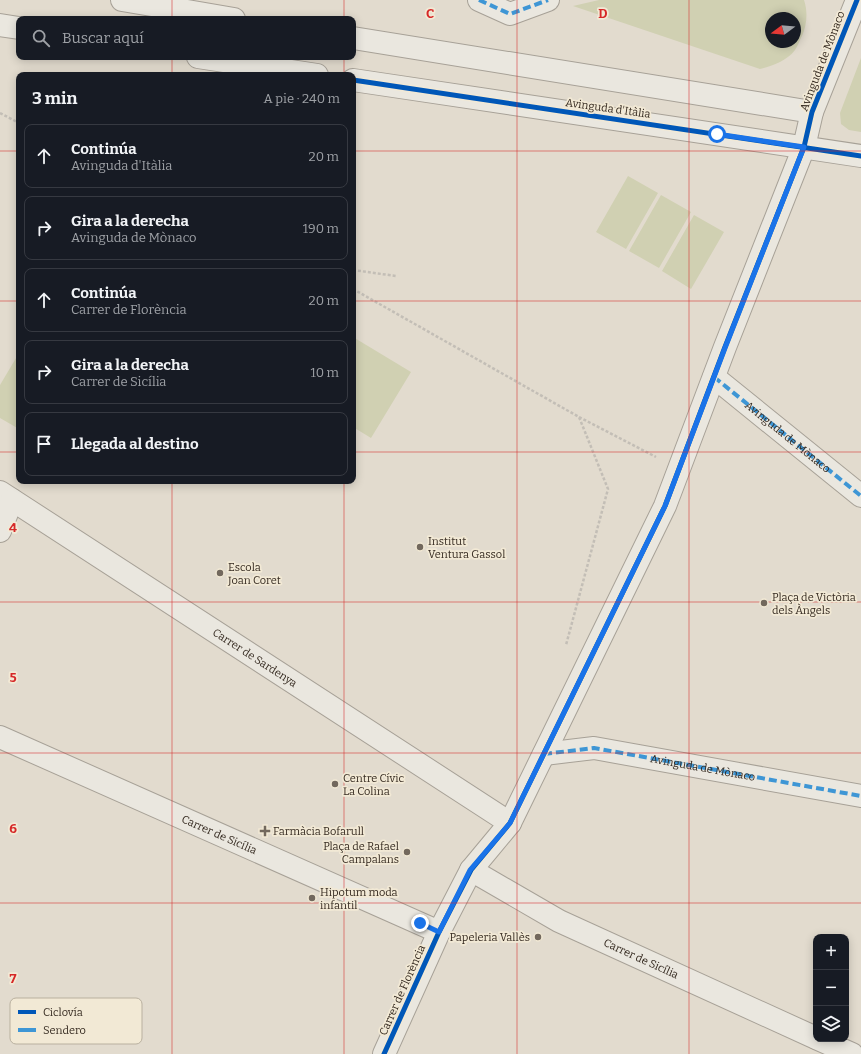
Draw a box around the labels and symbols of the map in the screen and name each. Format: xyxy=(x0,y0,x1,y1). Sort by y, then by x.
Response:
text: C xyxy=(426,6,434,21)
text: D xyxy=(598,6,608,21)
street label: Avinguda de Mònaco xyxy=(797,9,848,113)
north arrow xyxy=(765,12,801,48)
street label: Avinguda d'Itàlia xyxy=(565,96,651,121)
route start xyxy=(708,125,726,143)
street label: Avinguda de Mònaco xyxy=(742,399,833,476)
text: 4 xyxy=(9,520,17,535)
place label: Institut Ventura Gassol xyxy=(428,535,505,561)
marker: Institut Ventura Gassol xyxy=(415,542,425,552)
place label: Escola Joan Coret xyxy=(227,561,281,587)
marker: Escola Joan Coret xyxy=(215,568,225,578)
place label: Plaça de Victòria dels Àngels xyxy=(772,591,856,617)
marker: Plaça de Victòria dels Àngels xyxy=(759,598,769,608)
street label: Carrer de Sardenya xyxy=(210,626,299,690)
text: 5 xyxy=(9,670,17,685)
street label: Avinguda de Mònaco xyxy=(649,752,756,784)
place label: Centre Cívic La Colina xyxy=(343,772,404,798)
marker: Centre Cívic La Colina xyxy=(330,779,340,789)
street label: Carrer de Sicília xyxy=(180,813,259,857)
text: 6 xyxy=(9,821,17,836)
place label: Farmàcia Bofarull xyxy=(273,825,364,838)
marker: Farmàcia Bofarull xyxy=(260,826,270,836)
place label: Plaça de Rafael Campalans xyxy=(323,840,399,866)
marker: Plaça de Rafael Campalans xyxy=(402,847,412,857)
place label: Hipotum moda infantil xyxy=(320,886,398,912)
marker: Hipotum moda infantil xyxy=(307,893,317,903)
route end xyxy=(411,914,429,932)
place label: Papeleria Vallès xyxy=(450,931,530,944)
marker: Papeleria Vallès xyxy=(533,932,543,942)
street label: Carrer de Sicília xyxy=(601,936,680,982)
street label: Carrer de Florència xyxy=(377,943,428,1038)
text: 7 xyxy=(10,971,17,986)
legend xyxy=(10,998,142,1044)
text: Ciclovía xyxy=(43,1006,83,1019)
text: Sendero xyxy=(43,1024,86,1037)

